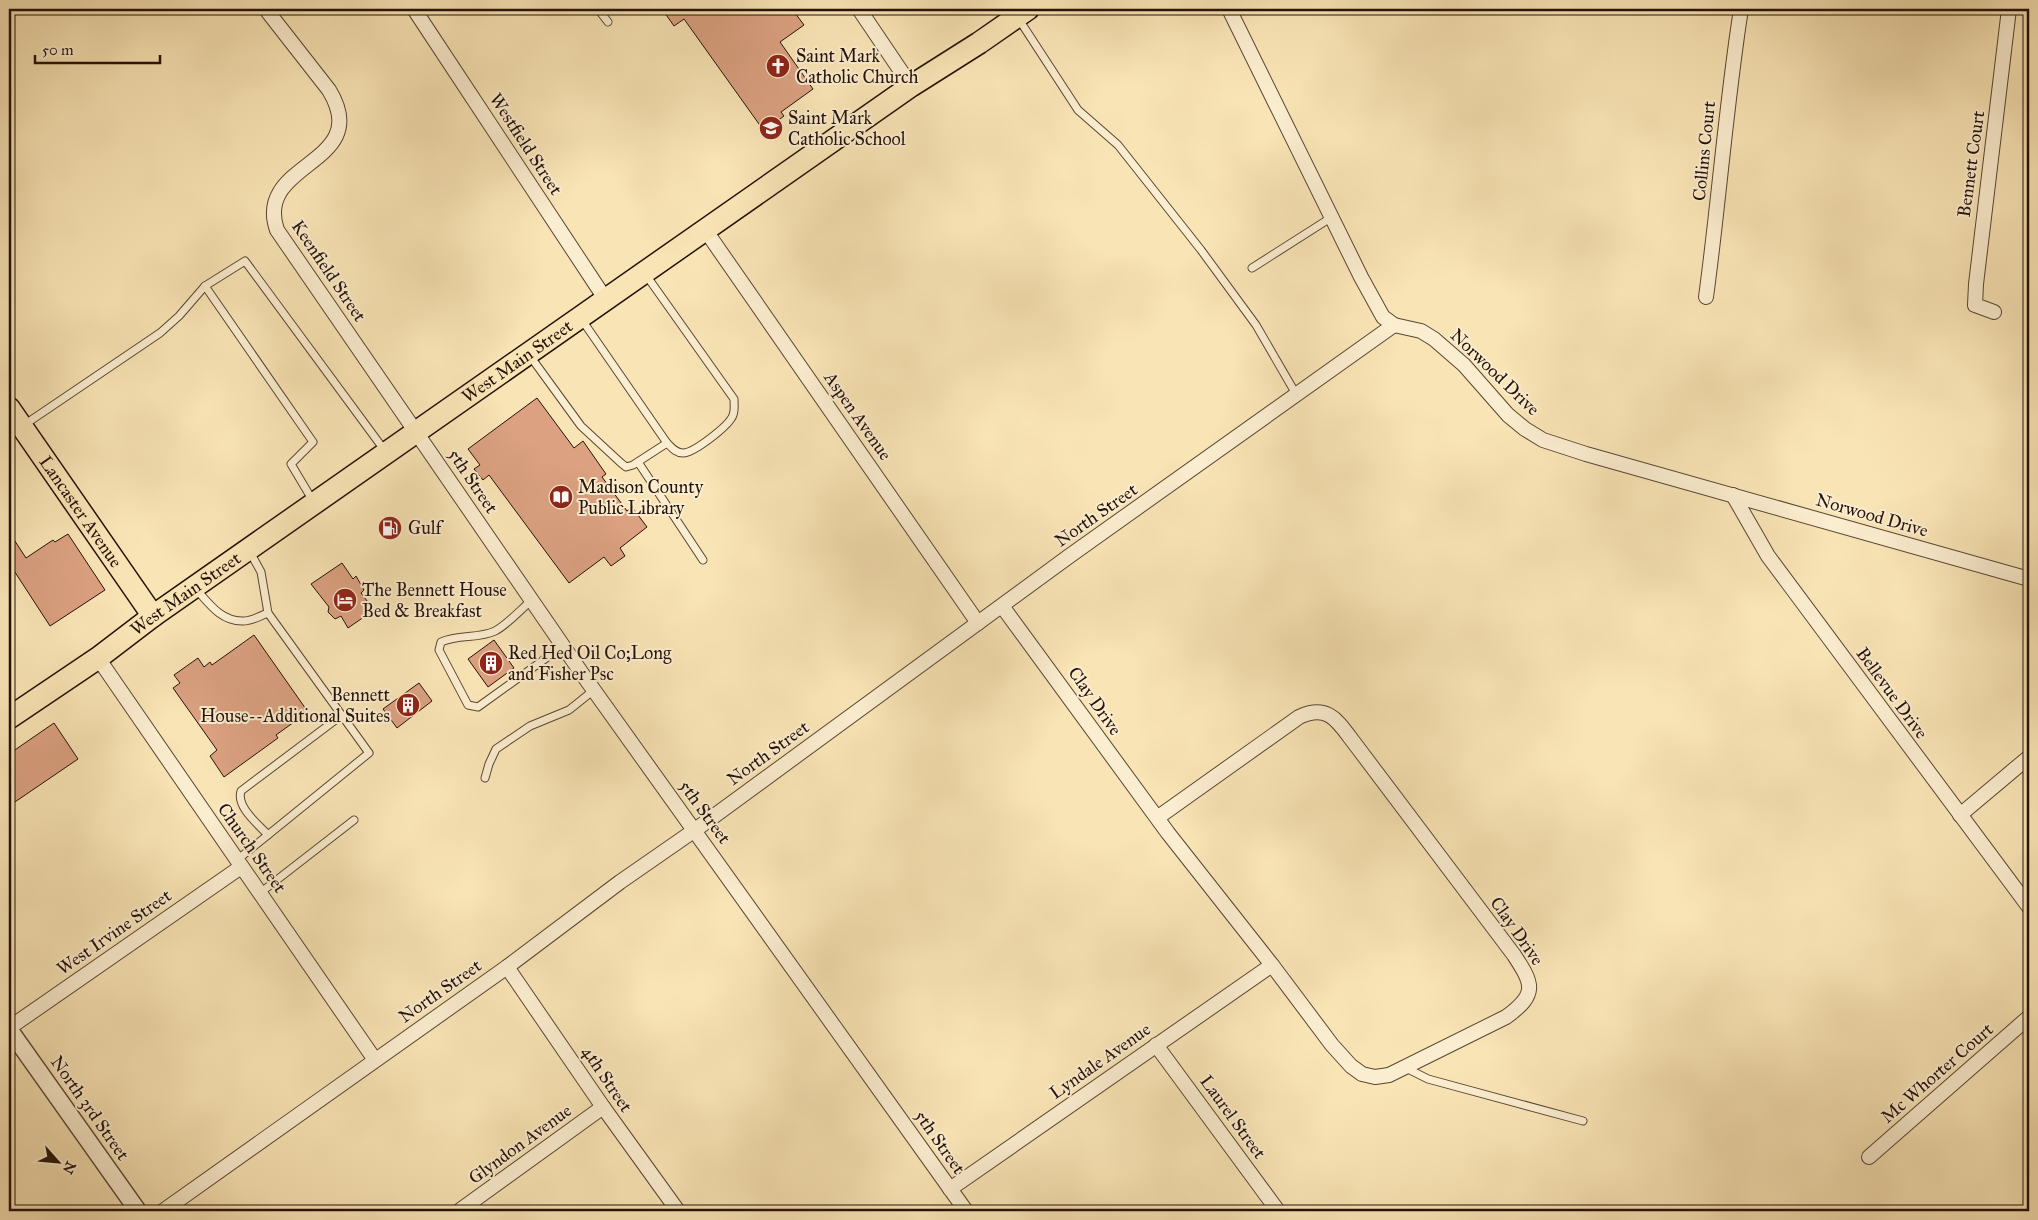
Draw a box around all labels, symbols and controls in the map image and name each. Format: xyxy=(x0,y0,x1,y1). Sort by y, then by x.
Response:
scale bar xyxy=(35,32,160,64)
text: 50 m xyxy=(42,41,74,59)
place label: Saint Mark Catholic Church xyxy=(796,45,919,88)
church icon: Saint Mark Catholic Church xyxy=(765,53,791,79)
street label: Westfield Street xyxy=(485,89,567,200)
street label: Collins Court xyxy=(1688,99,1720,202)
place label: Saint Mark Catholic School xyxy=(788,107,906,150)
street label: Bennett Court xyxy=(1953,109,1989,219)
school or university icon: Saint Mark Catholic School xyxy=(758,115,784,141)
street label: Keenfield Street xyxy=(287,216,371,326)
street label: West Main Street xyxy=(458,315,577,408)
street label: Norwood Drive xyxy=(1446,324,1544,420)
street label: Aspen Avenue xyxy=(819,367,897,464)
street label: 5th Street xyxy=(443,444,503,518)
street label: Lancaster Avenue xyxy=(34,451,127,572)
place label: Madison County Public Library xyxy=(578,476,704,519)
street label: North Street xyxy=(1050,478,1142,551)
library icon: Madison County Public Library xyxy=(548,484,574,510)
street label: Norwood Drive xyxy=(1813,488,1931,542)
fuel station icon: Gulf xyxy=(377,515,403,541)
place label: Gulf xyxy=(408,517,445,539)
street label: West Main Street xyxy=(126,547,246,640)
place label: The Bennett House Bed & Breakfast xyxy=(362,579,507,622)
hotel icon: The Bennett House Bed & Breakfast xyxy=(332,587,358,613)
place label: Red Hed Oil Co;Long and Fisher Psc xyxy=(508,642,672,685)
street label: Bellevue Drive xyxy=(1851,643,1933,743)
building icon: Red Hed Oil Co;Long and Fisher Psc xyxy=(478,650,504,676)
street label: Clay Drive xyxy=(1063,663,1127,739)
place label: Bennett House--Additional Suites xyxy=(200,684,391,727)
building icon: Bennett House--Additional Suites xyxy=(395,692,421,718)
street label: North Street xyxy=(723,716,814,790)
street label: 5th Street xyxy=(675,776,736,849)
street label: Church Street xyxy=(213,799,291,898)
street label: West Irvine Street xyxy=(52,884,176,980)
street label: Clay Drive xyxy=(1485,893,1549,969)
street label: North Street xyxy=(394,954,486,1027)
street label: Lyndale Avenue xyxy=(1045,1018,1155,1104)
street label: Mc Whorter Court xyxy=(1876,1018,1998,1128)
street label: 4th Street xyxy=(577,1042,637,1117)
street label: North 3rd Street xyxy=(46,1051,135,1165)
street label: Laurel Street xyxy=(1195,1071,1271,1164)
street label: Glyndon Avenue xyxy=(464,1099,576,1189)
street label: 5th Street xyxy=(910,1106,970,1179)
north arrow xyxy=(32,1138,82,1188)
text: N xyxy=(59,1159,79,1177)

